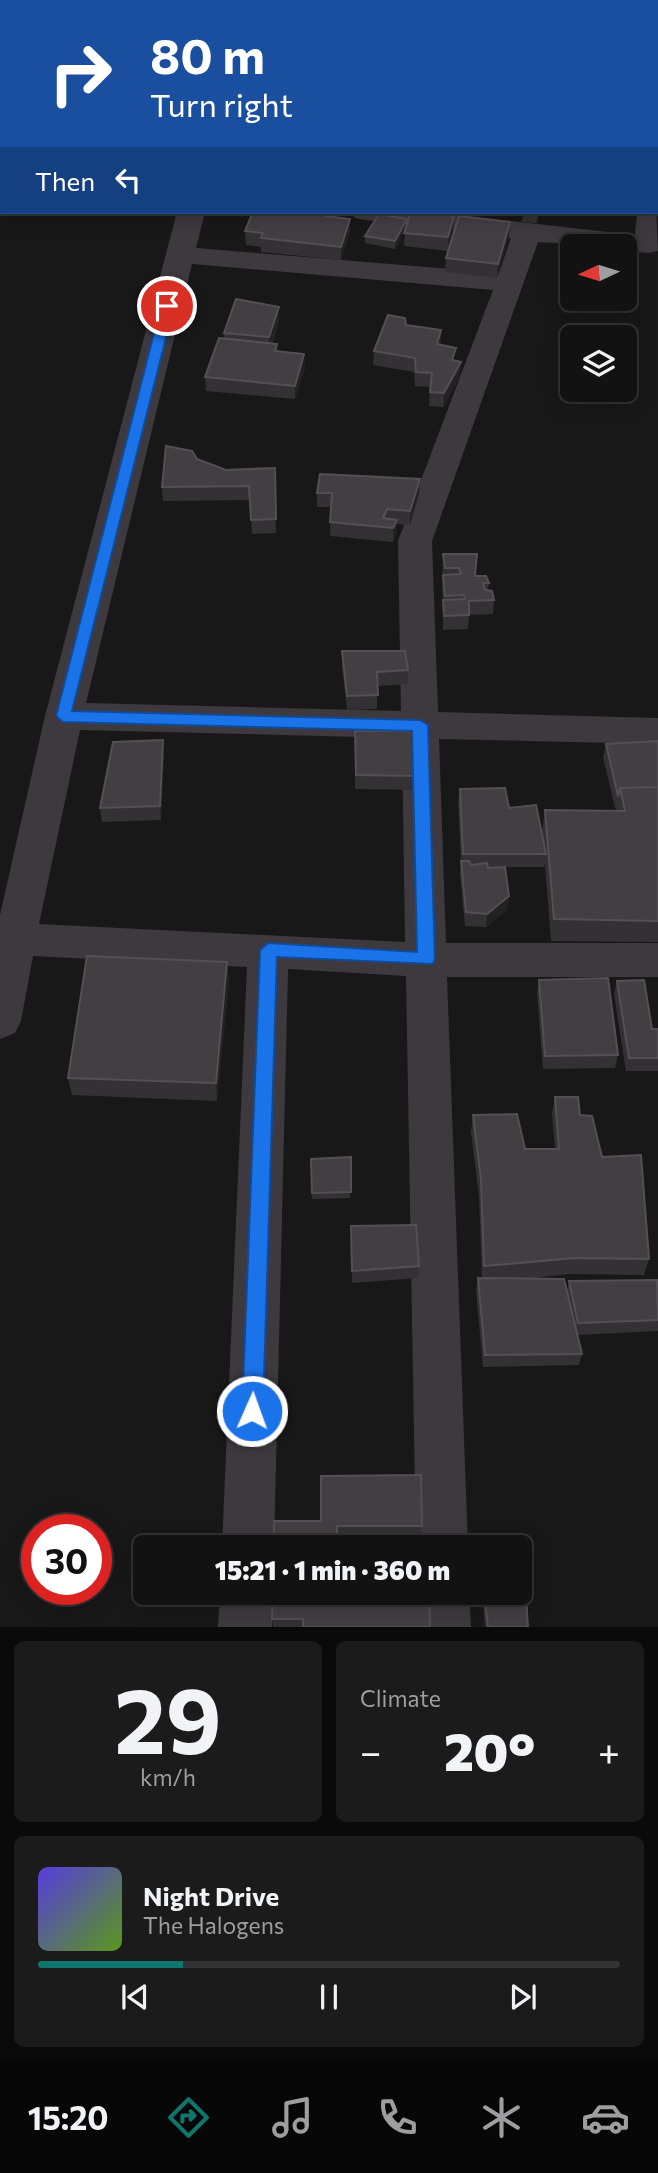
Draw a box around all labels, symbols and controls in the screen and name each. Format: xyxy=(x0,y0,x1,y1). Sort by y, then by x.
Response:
text: 80 m xyxy=(150,24,265,84)
icon: right xyxy=(35,28,126,119)
text: Turn right xyxy=(150,84,293,124)
icon: left xyxy=(109,161,147,199)
text: Then xyxy=(35,165,95,196)
north arrow xyxy=(560,234,637,312)
map controls xyxy=(560,234,637,402)
pin xyxy=(137,276,197,336)
icon: arrive xyxy=(148,287,186,325)
button: layers xyxy=(560,325,637,402)
position arrow xyxy=(215,1374,289,1448)
speed limit sign: 30 xyxy=(21,1514,112,1605)
text: 15:21 · 1 min · 360 m xyxy=(215,1554,450,1585)
text: 29 xyxy=(114,1661,222,1773)
text: Climate xyxy=(360,1684,441,1712)
text: 20° xyxy=(444,1718,535,1782)
text: − xyxy=(360,1727,382,1774)
text: + xyxy=(598,1727,620,1774)
text: km/h xyxy=(140,1763,196,1791)
text: Night Drive xyxy=(143,1880,279,1911)
text: The Halogens xyxy=(143,1911,284,1939)
icon: previous xyxy=(116,1978,154,2016)
icon: pause xyxy=(310,1978,348,2016)
icon: next xyxy=(504,1978,542,2016)
icon: directions xyxy=(164,2093,213,2142)
icon: music xyxy=(268,2093,317,2142)
icon: phone xyxy=(373,2093,422,2142)
icon: climate xyxy=(477,2093,526,2142)
icon: car xyxy=(581,2093,630,2142)
text: 15:20 xyxy=(28,2097,109,2137)

